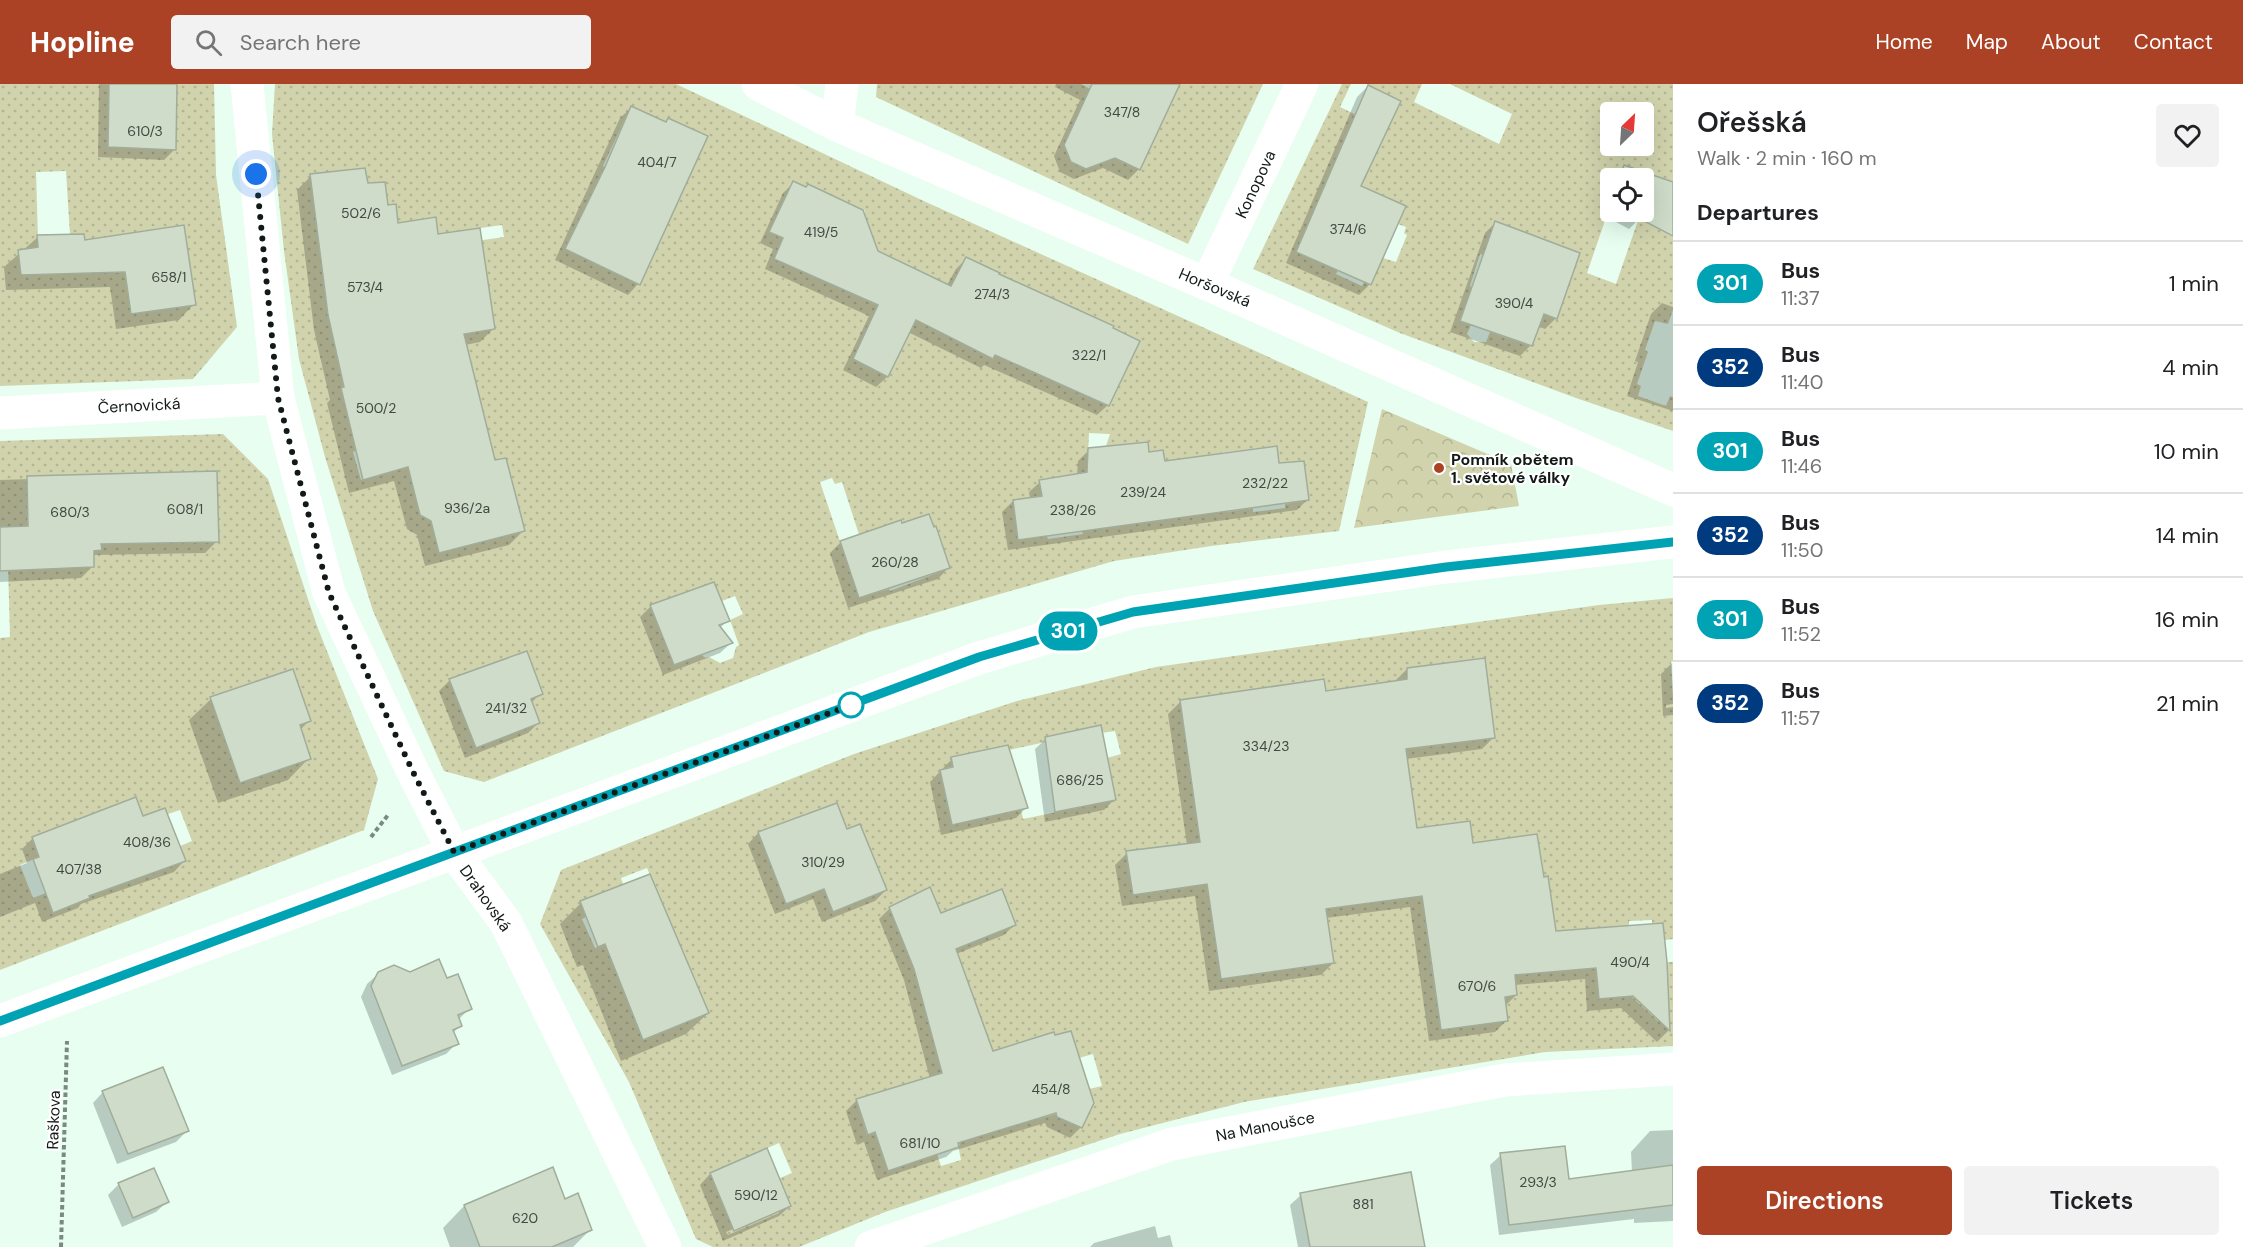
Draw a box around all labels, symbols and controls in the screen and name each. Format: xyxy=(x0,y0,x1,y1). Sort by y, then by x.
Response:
search box xyxy=(171,15,591,69)
text: Hopline xyxy=(30,24,135,61)
icon: search xyxy=(192,26,225,59)
text: Search here xyxy=(240,28,361,57)
text: Home xyxy=(1875,28,1933,56)
text: Map xyxy=(1966,28,2008,56)
text: About xyxy=(2041,28,2101,56)
text: Contact xyxy=(2134,28,2213,56)
north arrow xyxy=(1600,102,1654,156)
map controls xyxy=(1600,102,1654,222)
house number: 347/8 xyxy=(1104,103,1140,121)
text: Ořešská xyxy=(1697,104,1807,141)
button: heart xyxy=(2156,104,2219,167)
house number: 610/3 xyxy=(127,122,163,140)
text: Walk · 2 min · 160 m xyxy=(1697,145,1877,171)
street label: Konopova xyxy=(1231,147,1280,222)
house number: 404/7 xyxy=(637,153,677,171)
your location xyxy=(241,159,271,189)
button: locate xyxy=(1600,168,1654,222)
text: Departures xyxy=(1697,198,1819,227)
house number: 502/6 xyxy=(341,204,381,222)
house number: 374/6 xyxy=(1329,220,1367,238)
house number: 419/5 xyxy=(804,223,838,241)
text: Bus xyxy=(1781,256,1820,285)
street label: Horšovská xyxy=(1176,263,1254,312)
house number: 658/1 xyxy=(152,268,186,286)
text: 301 xyxy=(1712,269,1748,297)
text: 1 min xyxy=(2169,269,2219,298)
house number: 573/4 xyxy=(347,278,384,296)
house number: 274/3 xyxy=(974,285,1010,303)
text: 11:37 xyxy=(1781,285,1820,311)
house number: 390/4 xyxy=(1495,294,1534,312)
text: Bus xyxy=(1781,340,1820,369)
house number: 322/1 xyxy=(1072,346,1106,364)
text: 352 xyxy=(1711,353,1749,381)
text: 4 min xyxy=(2162,353,2219,382)
text: 11:40 xyxy=(1781,369,1823,395)
street label: Černovická xyxy=(97,393,181,418)
house number: 500/2 xyxy=(356,399,396,417)
text: Bus xyxy=(1781,424,1820,453)
text: 301 xyxy=(1712,437,1748,465)
text: 10 min xyxy=(2154,437,2219,466)
place label: Pomník obětem 1. světové války xyxy=(1451,449,1574,488)
text: 11:46 xyxy=(1781,453,1822,479)
marker: Pomník obětem 1. světové války xyxy=(1432,461,1446,475)
house number: 232/22 xyxy=(1242,474,1288,492)
house number: 239/24 xyxy=(1120,483,1166,501)
house number: 936/2a xyxy=(444,499,490,517)
house number: 608/1 xyxy=(167,500,203,518)
house number: 238/26 xyxy=(1050,501,1096,519)
house number: 680/3 xyxy=(50,503,90,521)
text: Bus xyxy=(1781,508,1820,537)
text: 352 xyxy=(1711,521,1749,549)
text: 14 min xyxy=(2155,521,2219,550)
text: 11:50 xyxy=(1781,537,1823,563)
house number: 260/28 xyxy=(871,553,919,571)
text: Bus xyxy=(1781,592,1820,621)
text: 301 xyxy=(1712,605,1748,633)
text: 16 min xyxy=(2155,605,2219,634)
line badge: 301 xyxy=(1034,612,1102,650)
text: 301 xyxy=(1050,617,1086,645)
text: 11:52 xyxy=(1781,621,1821,647)
text: Bus xyxy=(1781,676,1820,705)
text: 352 xyxy=(1711,689,1749,717)
text: 21 min xyxy=(2156,689,2219,718)
unlabelled marker xyxy=(838,692,864,718)
house number: 241/32 xyxy=(485,699,527,717)
text: 11:57 xyxy=(1781,705,1820,731)
house number: 334/23 xyxy=(1243,737,1289,755)
house number: 686/25 xyxy=(1056,771,1104,789)
house number: 408/36 xyxy=(123,833,171,851)
house number: 310/29 xyxy=(801,853,845,871)
house number: 407/38 xyxy=(56,860,102,878)
street label: Drahovská xyxy=(455,861,516,936)
house number: 490/4 xyxy=(1610,953,1650,971)
house number: 670/6 xyxy=(1458,977,1496,995)
house number: 454/8 xyxy=(1031,1080,1071,1098)
street label: Raškova xyxy=(42,1090,65,1150)
street label: Na Manoušce xyxy=(1214,1107,1316,1146)
house number: 681/10 xyxy=(900,1134,940,1152)
button: Directions xyxy=(1697,1166,1952,1235)
button: Tickets xyxy=(1964,1166,2219,1235)
house number: 293/3 xyxy=(1519,1173,1557,1191)
house number: 590/12 xyxy=(734,1186,778,1204)
house number: 881 xyxy=(1352,1195,1374,1213)
house number: 620 xyxy=(512,1209,538,1227)

